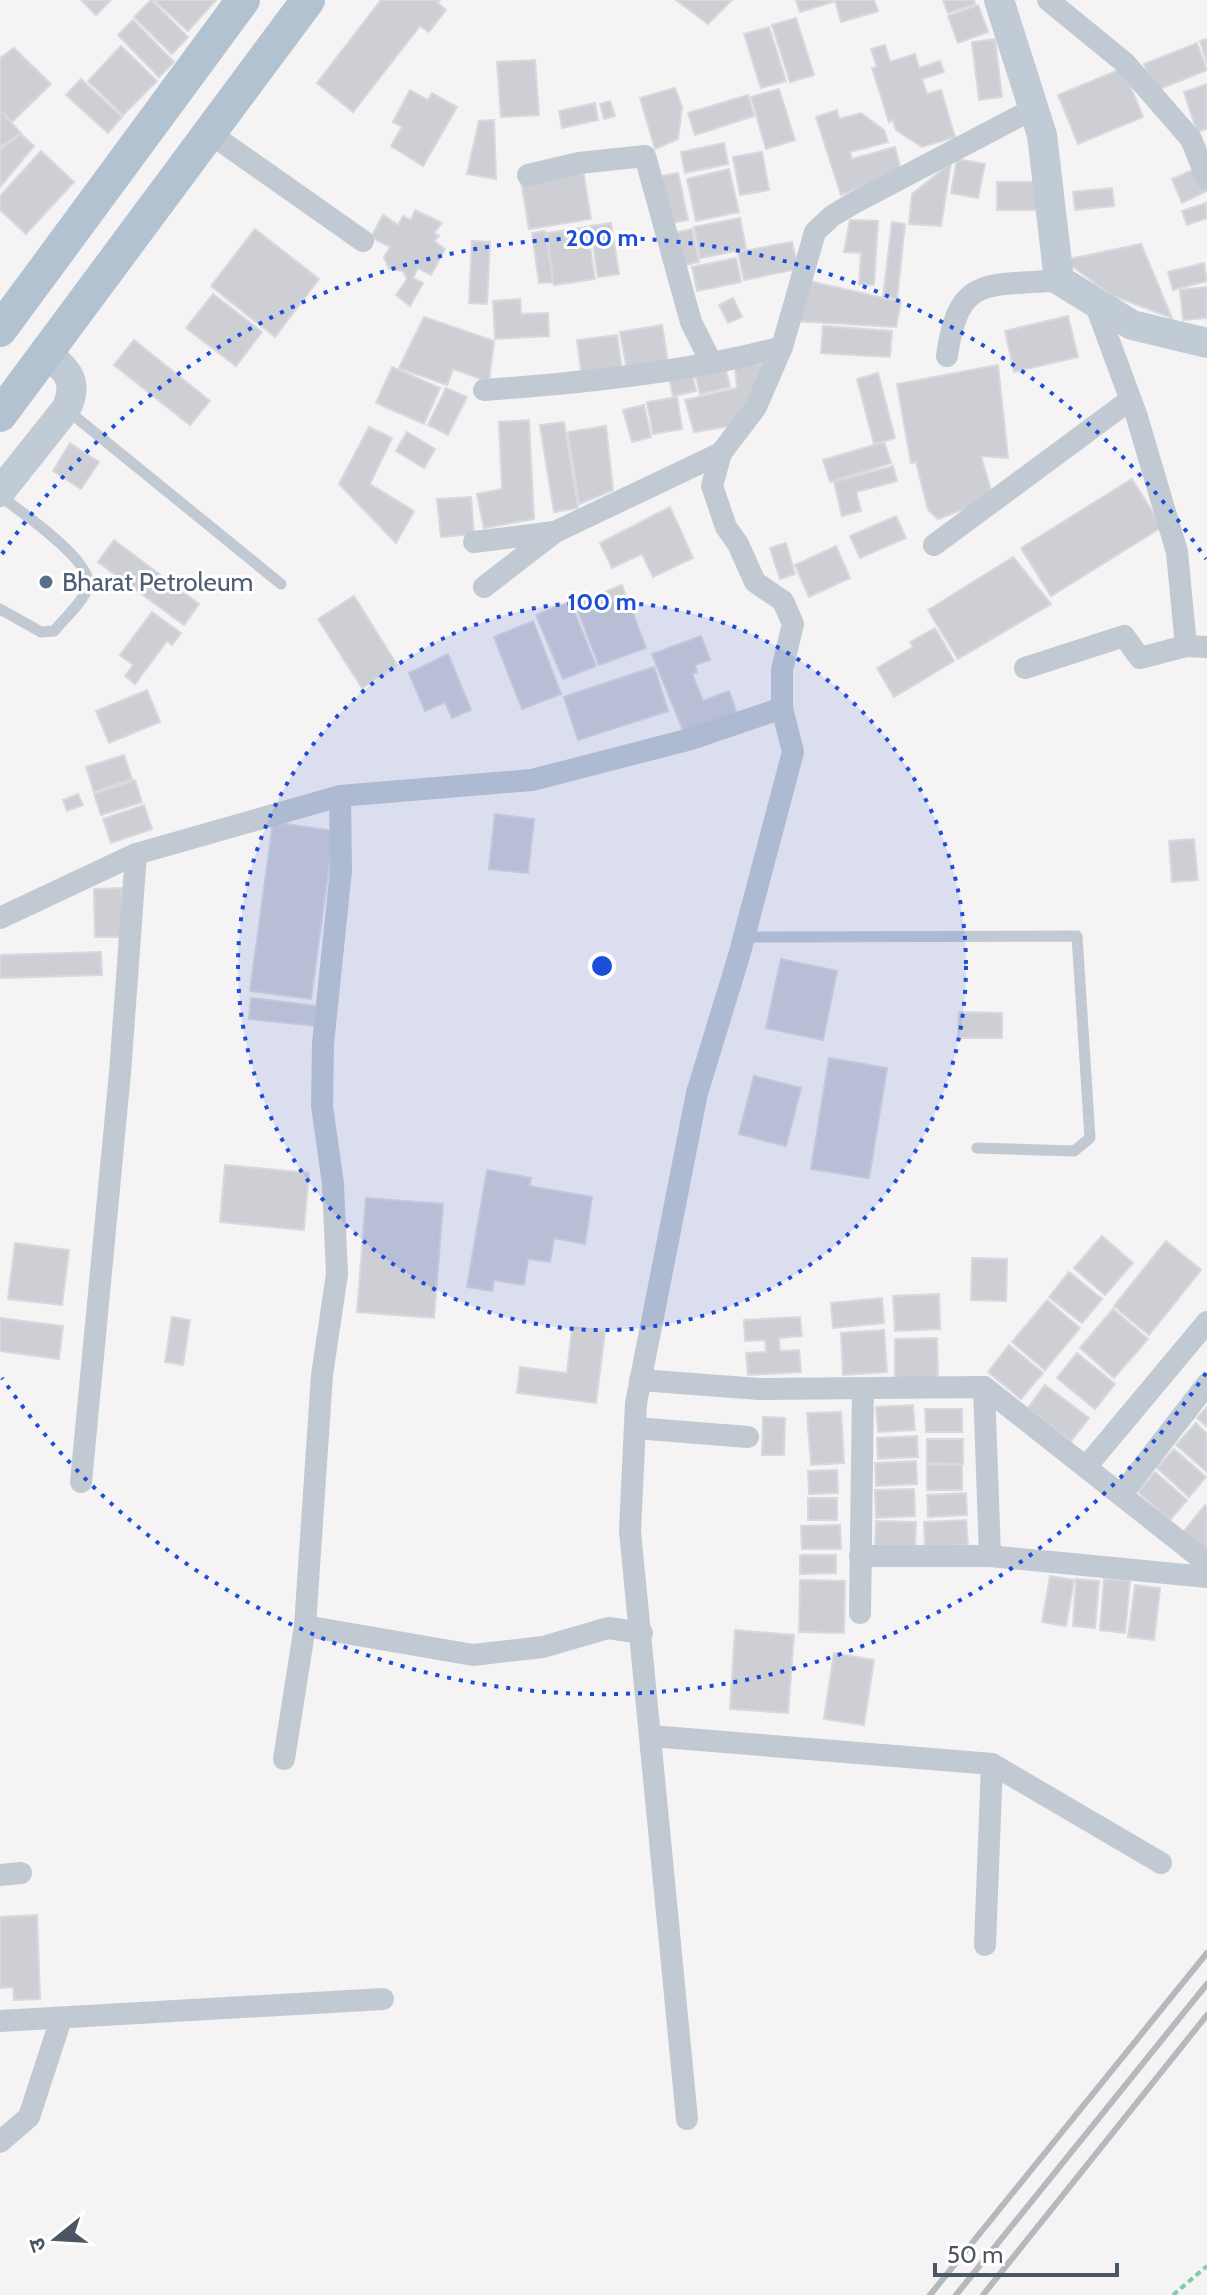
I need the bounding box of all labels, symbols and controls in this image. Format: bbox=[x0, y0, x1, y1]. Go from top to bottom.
text: 200 m bbox=[566, 223, 638, 252]
place label: Bharat Petroleum bbox=[62, 566, 253, 598]
marker: Bharat Petroleum bbox=[37, 573, 55, 591]
text: 100 m bbox=[567, 587, 637, 616]
centre of rings bbox=[588, 952, 616, 980]
north arrow bbox=[16, 2199, 96, 2279]
scale bar bbox=[935, 2227, 1117, 2277]
text: उ bbox=[22, 2234, 52, 2255]
text: 50 m bbox=[947, 2240, 1003, 2269]

